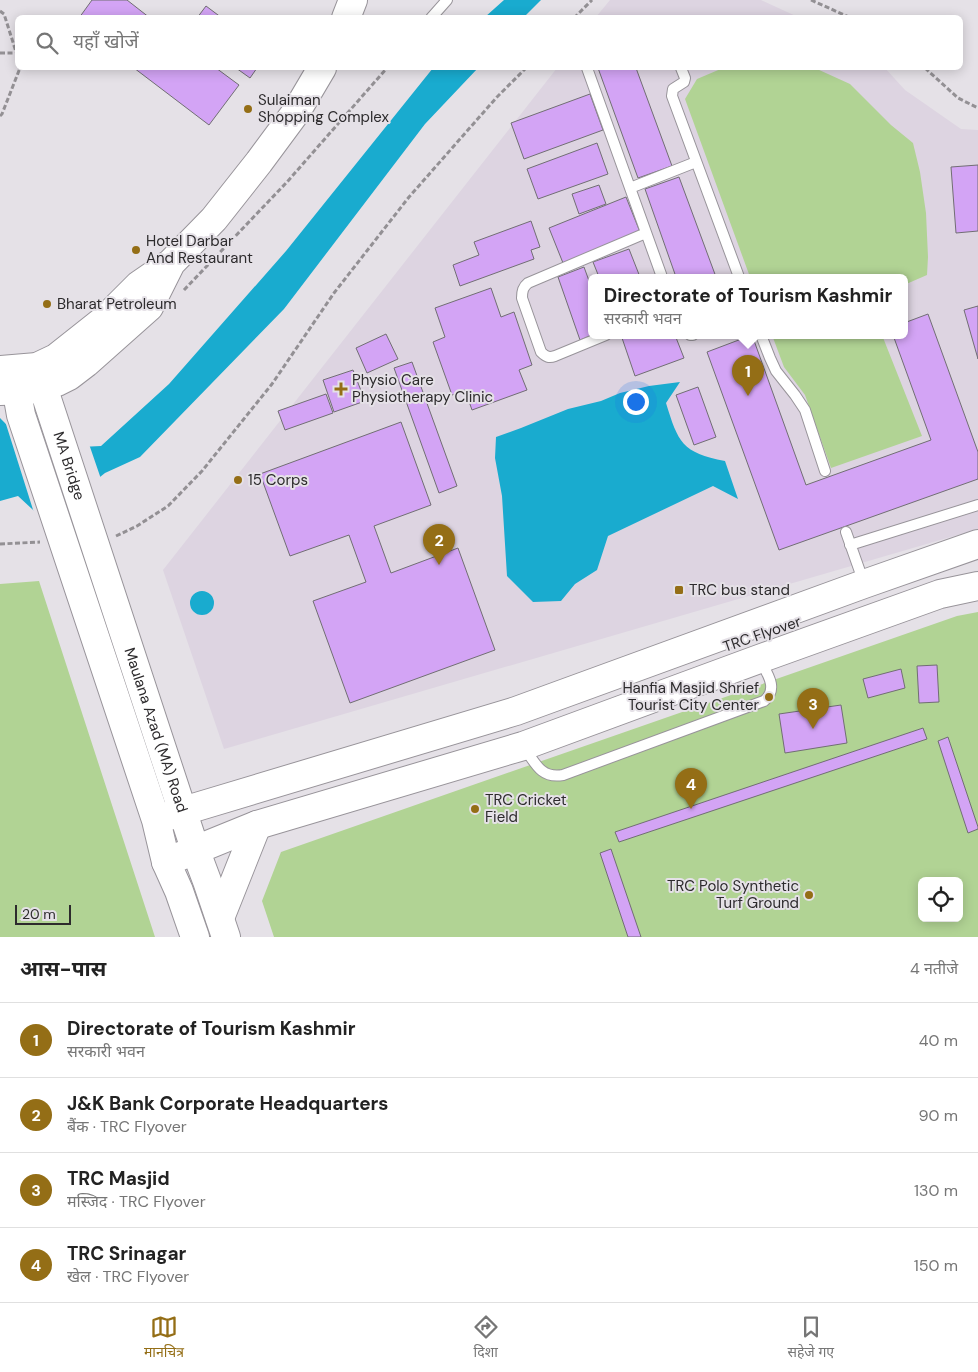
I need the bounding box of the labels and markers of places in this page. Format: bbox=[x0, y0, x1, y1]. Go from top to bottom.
place label: Sulaiman Shopping Complex bbox=[258, 90, 389, 127]
marker: Sulaiman Shopping Complex bbox=[242, 103, 254, 115]
place label: Hotel Darbar And Restaurant bbox=[146, 231, 253, 268]
marker: Hotel Darbar And Restaurant bbox=[130, 244, 142, 256]
place label: Bharat Petroleum bbox=[57, 294, 177, 314]
marker: Bharat Petroleum bbox=[41, 298, 53, 310]
pin: 1 bbox=[732, 355, 764, 396]
place label: Physio Care Physiotherapy Clinic bbox=[352, 370, 493, 407]
marker: Physio Care Physiotherapy Clinic bbox=[334, 382, 348, 396]
place label: 15 Corps bbox=[248, 470, 308, 490]
marker: 15 Corps bbox=[232, 474, 244, 486]
pin: 2 bbox=[423, 524, 455, 565]
place label: TRC bus stand bbox=[689, 580, 790, 600]
marker: TRC bus stand bbox=[673, 584, 685, 596]
place label: Hanfia Masjid Shrief Tourist City Center bbox=[622, 678, 759, 715]
pin: 3 bbox=[797, 688, 829, 729]
marker: Hanfia Masjid Shrief Tourist City Center bbox=[763, 691, 775, 703]
pin: 4 bbox=[675, 768, 707, 809]
place label: TRC Cricket Field bbox=[485, 790, 567, 827]
marker: TRC Cricket Field bbox=[469, 803, 481, 815]
place label: TRC Polo Synthetic Turf Ground bbox=[667, 876, 799, 913]
marker: TRC Polo Synthetic Turf Ground bbox=[803, 889, 815, 901]

